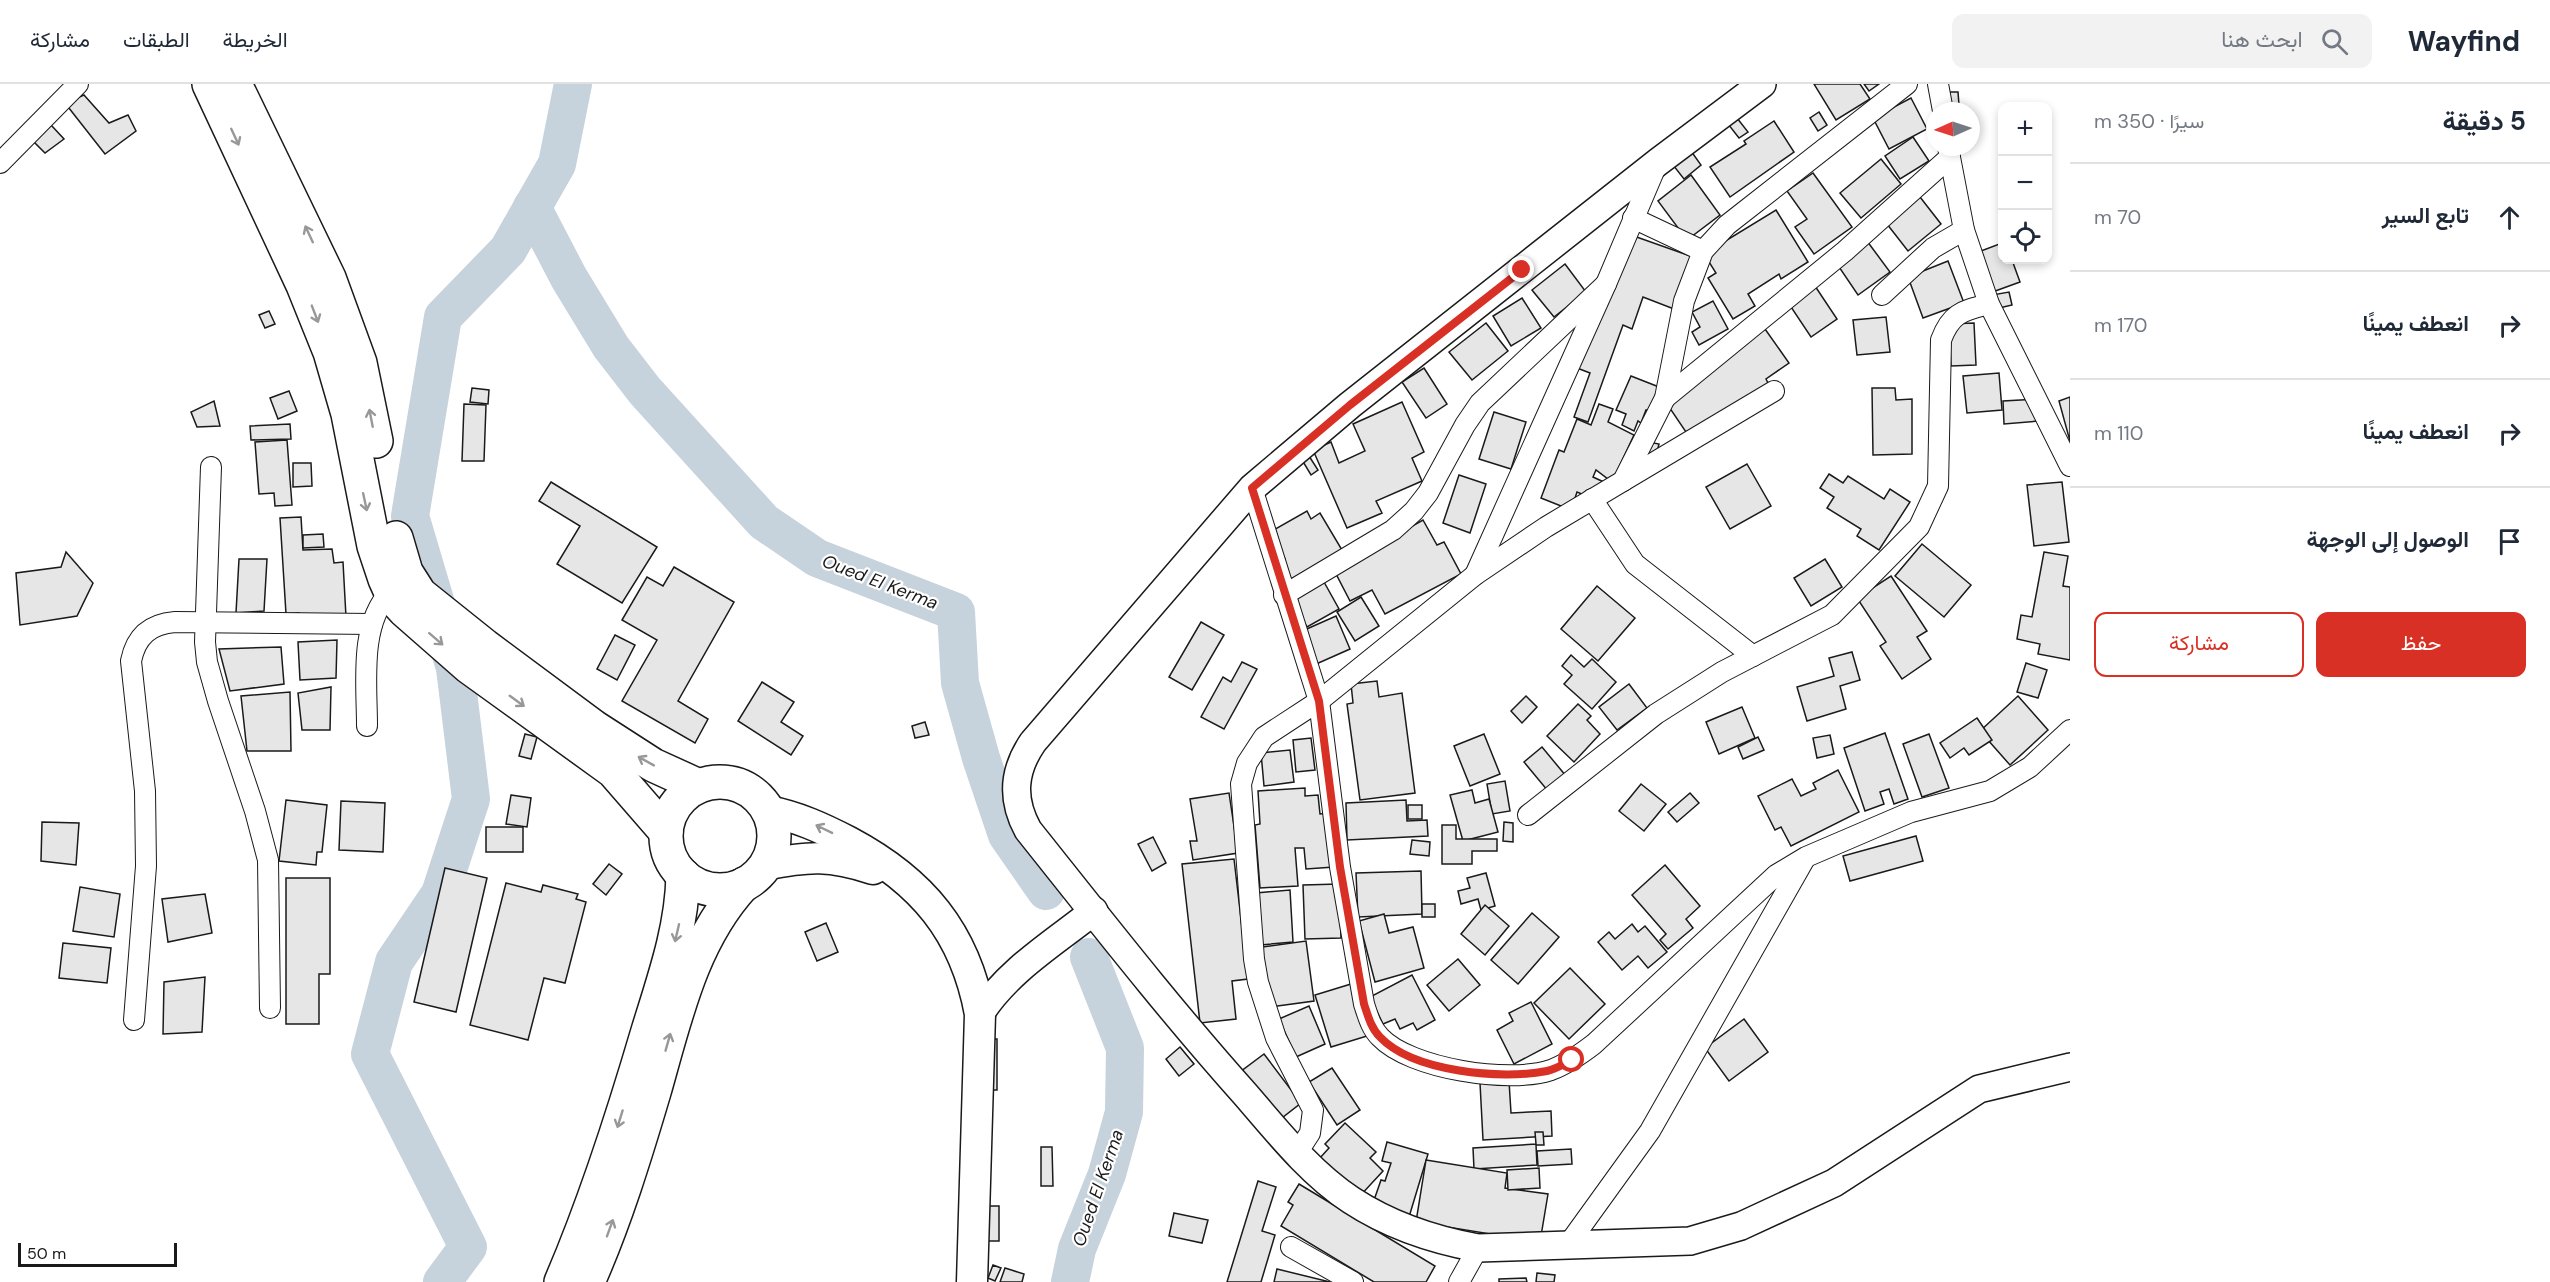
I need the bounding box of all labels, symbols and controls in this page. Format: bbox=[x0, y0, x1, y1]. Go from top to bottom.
search box bbox=[1952, 14, 2372, 68]
text: Wayfind bbox=[2408, 23, 2520, 60]
text: ابحث هنا bbox=[2221, 25, 2303, 54]
icon: search bbox=[2318, 25, 2351, 58]
text: مشاركة bbox=[30, 26, 90, 54]
text: الطبقات bbox=[123, 26, 190, 54]
text: الخريطة bbox=[223, 26, 288, 54]
north arrow bbox=[1926, 102, 1980, 156]
map controls bbox=[1998, 102, 2052, 264]
button: + bbox=[1998, 102, 2052, 156]
text: 5 دقيقة bbox=[2442, 104, 2526, 138]
text: سيرًا · 350 m bbox=[2094, 108, 2204, 134]
one-way arrow bbox=[229, 127, 241, 145]
button: − bbox=[1998, 156, 2052, 210]
text: تابع السير bbox=[2382, 201, 2469, 230]
icon: ahead bbox=[2493, 201, 2526, 234]
text: 70 m bbox=[2094, 204, 2141, 230]
button: locate bbox=[1998, 210, 2052, 264]
one-way arrow bbox=[302, 225, 313, 243]
route end bbox=[1508, 256, 1534, 282]
one-way arrow bbox=[310, 305, 321, 323]
text: انعطف يمينًا bbox=[2362, 309, 2469, 338]
icon: right bbox=[2493, 309, 2526, 342]
text: 170 m bbox=[2094, 312, 2147, 338]
one-way arrow bbox=[365, 409, 376, 428]
text: انعطف يمينًا bbox=[2362, 417, 2469, 446]
icon: right bbox=[2493, 417, 2526, 450]
text: 110 m bbox=[2094, 420, 2143, 446]
one-way arrow bbox=[360, 492, 371, 511]
text: الوصول إلى الوجهة bbox=[2307, 525, 2469, 554]
icon: arrive bbox=[2493, 525, 2526, 558]
water label: Oued El Kerma bbox=[819, 549, 942, 615]
button: مشاركة bbox=[2094, 612, 2304, 677]
button: حفظ bbox=[2316, 612, 2526, 677]
one-way arrow bbox=[428, 632, 443, 646]
one-way arrow bbox=[508, 695, 524, 707]
one-way arrow bbox=[638, 755, 656, 766]
one-way arrow bbox=[816, 823, 834, 835]
one-way arrow bbox=[671, 923, 682, 942]
one-way arrow bbox=[662, 1033, 674, 1052]
route start bbox=[1558, 1046, 1584, 1072]
one-way arrow bbox=[614, 1109, 625, 1128]
water label: Oued El Kerma bbox=[1067, 1126, 1129, 1250]
one-way arrow bbox=[605, 1219, 616, 1238]
scale bar bbox=[18, 1240, 177, 1268]
text: 50 m bbox=[27, 1243, 66, 1264]

